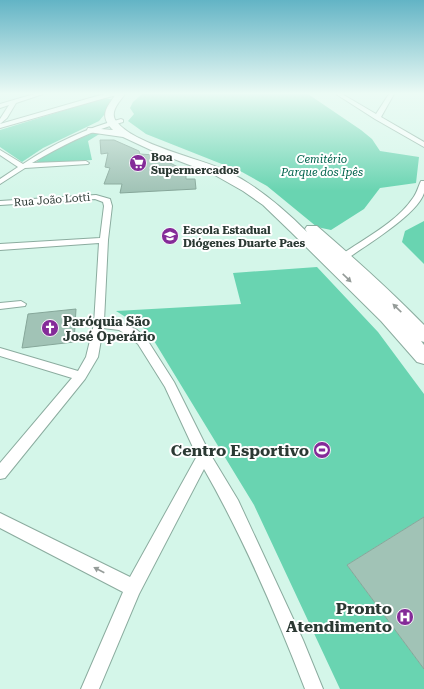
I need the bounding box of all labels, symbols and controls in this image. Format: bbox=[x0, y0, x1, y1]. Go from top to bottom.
place label: Boa Supermercados bbox=[151, 151, 239, 177]
supermarket icon: Boa Supermercados bbox=[128, 153, 148, 173]
park label: Cemitério Parque dos Ipês bbox=[280, 153, 363, 179]
street label: Rua João Lotti bbox=[13, 191, 91, 209]
place label: Escola Estadual Diógenes Duarte Paes bbox=[183, 224, 305, 250]
school or university icon: Escola Estadual Diógenes Duarte Paes bbox=[160, 226, 180, 246]
one-way arrow bbox=[342, 273, 352, 283]
one-way arrow bbox=[392, 303, 402, 313]
place label: Paróquia São José Operário bbox=[63, 314, 156, 344]
church icon: Paróquia São José Operário bbox=[40, 318, 60, 338]
sports icon: Centro Esportivo bbox=[312, 440, 332, 460]
place label: Centro Esportivo bbox=[171, 441, 309, 460]
one-way arrow bbox=[93, 567, 104, 573]
place label: Pronto Atendimento bbox=[286, 599, 392, 636]
hospital icon: Pronto Atendimento bbox=[395, 607, 415, 627]

